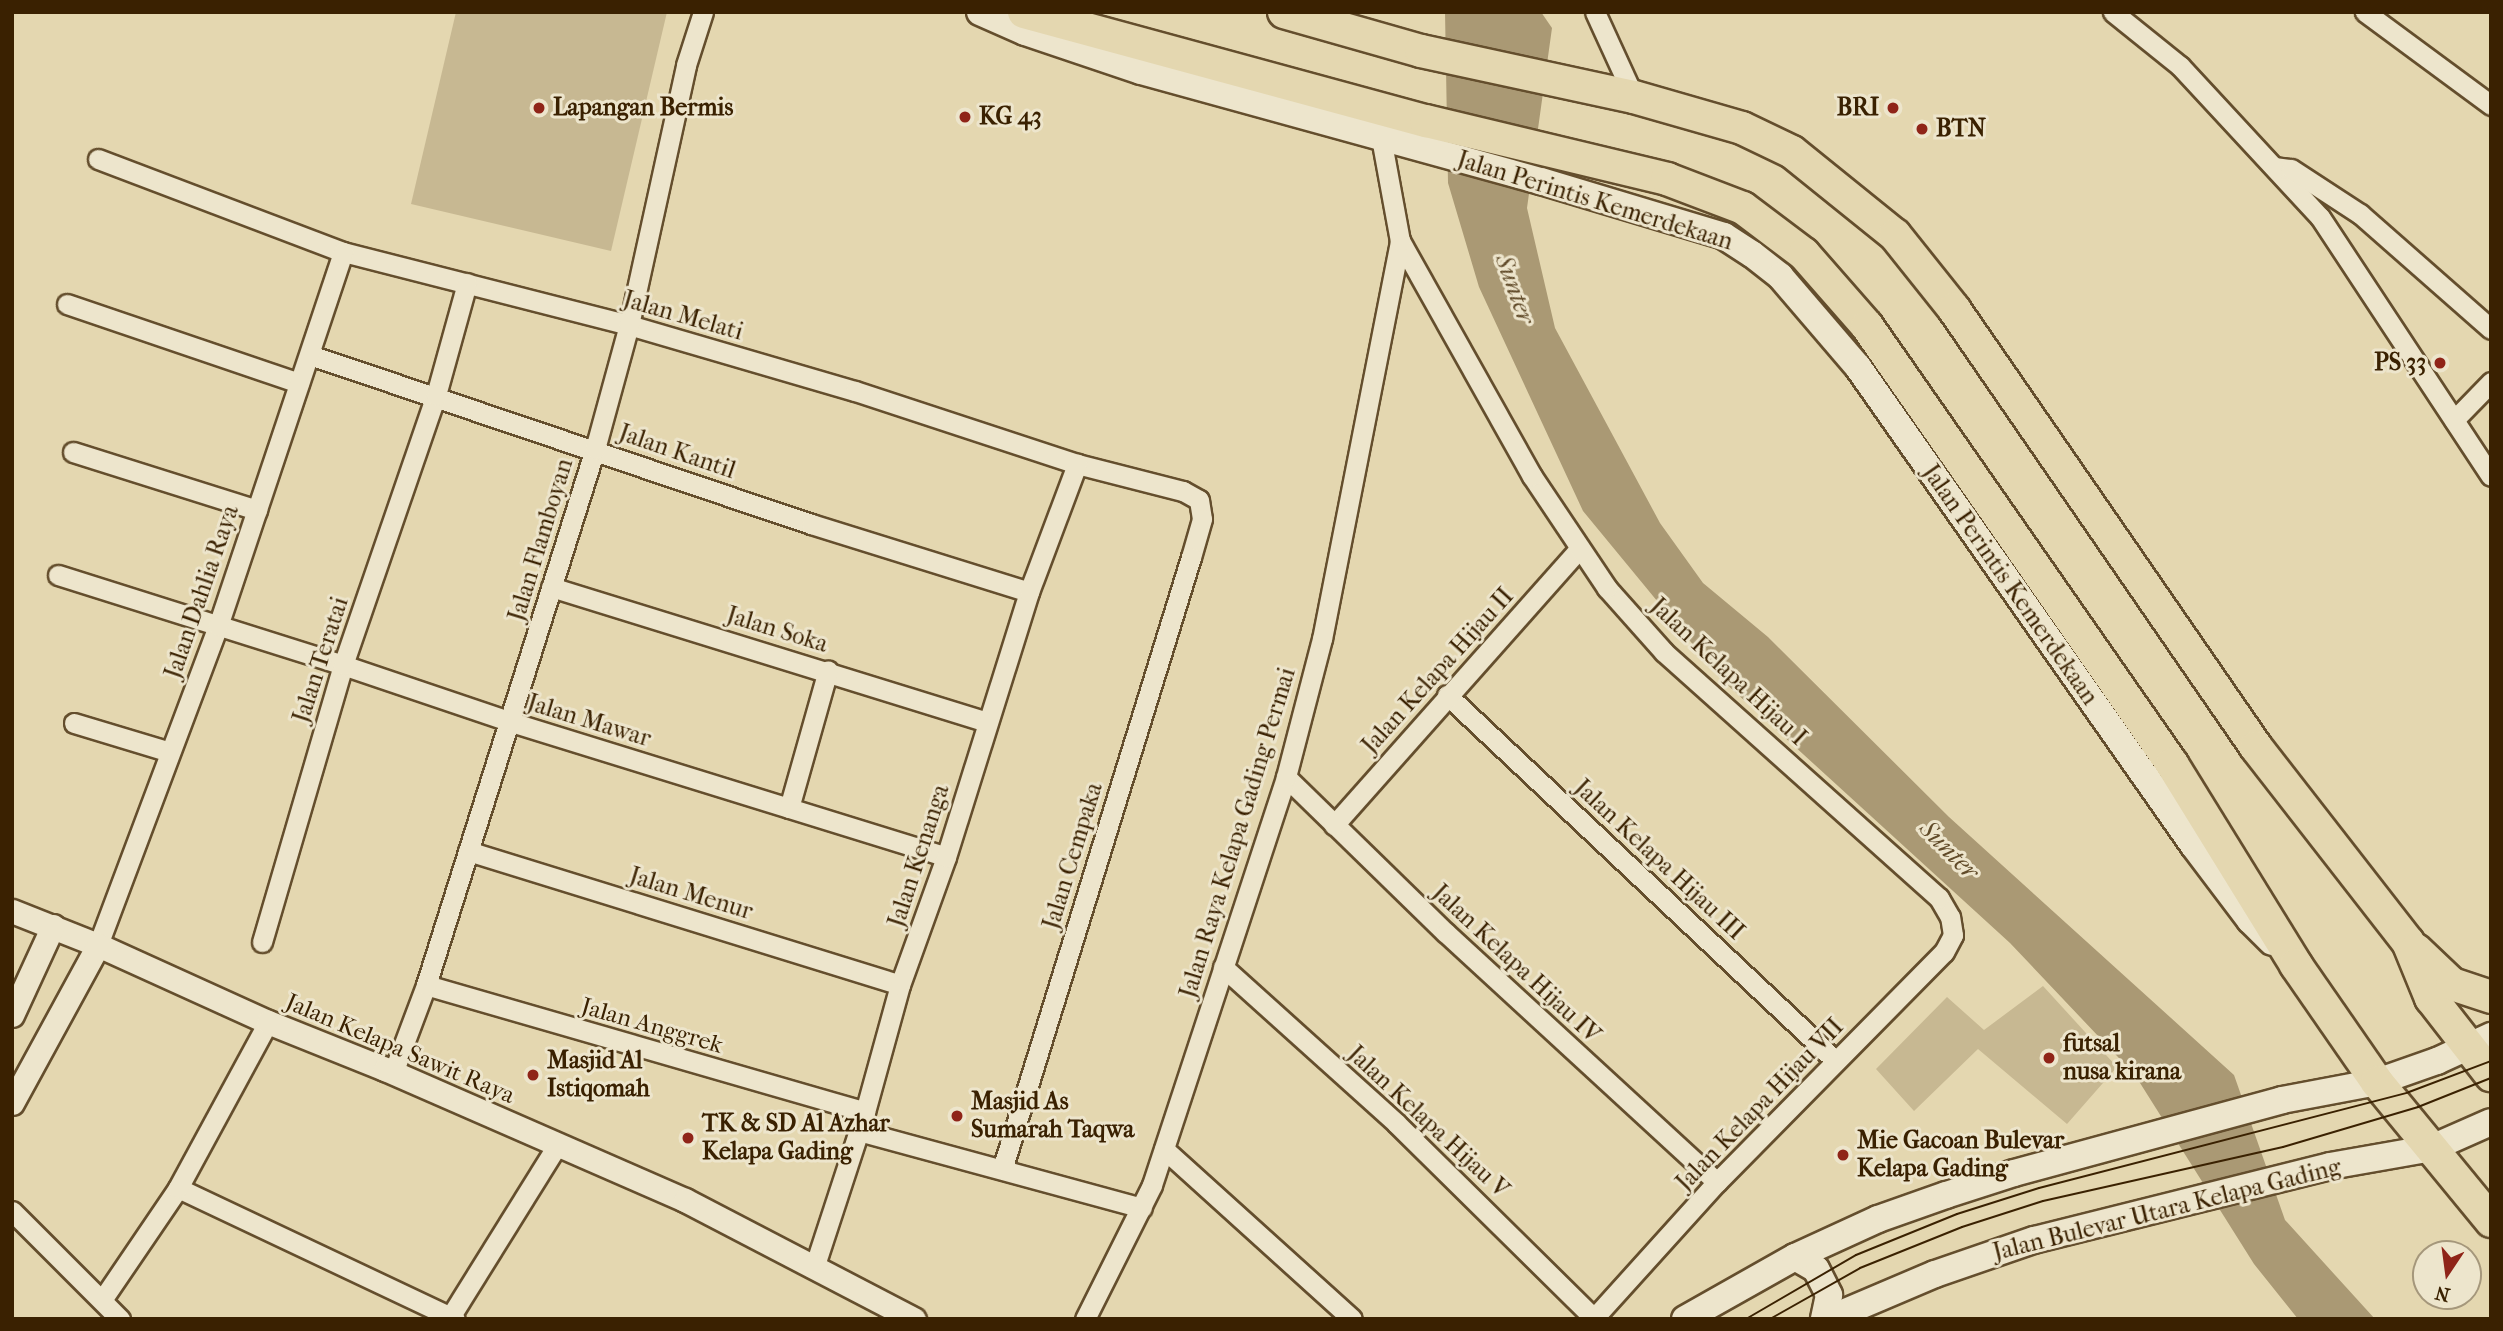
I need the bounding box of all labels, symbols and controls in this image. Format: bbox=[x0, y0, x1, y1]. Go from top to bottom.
place label: Lapangan Bermis bbox=[553, 94, 733, 122]
place label: BRI bbox=[1837, 94, 1879, 122]
marker: Lapangan Bermis bbox=[531, 100, 547, 116]
marker: BRI bbox=[1885, 100, 1901, 116]
place label: KG 43 bbox=[979, 103, 1042, 131]
marker: KG 43 bbox=[957, 109, 973, 125]
place label: BTN bbox=[1936, 115, 1986, 143]
marker: BTN bbox=[1914, 121, 1930, 137]
street label: Jalan Perintis Kemerdekaan bbox=[1454, 145, 1736, 257]
water label: Sunter bbox=[1488, 250, 1542, 328]
street label: Jalan Melati bbox=[620, 285, 746, 347]
place label: PS 33 bbox=[2374, 349, 2426, 377]
marker: PS 33 bbox=[2432, 355, 2448, 371]
street label: Jalan Kantil bbox=[615, 419, 739, 485]
street label: Jalan Flamboyan bbox=[503, 455, 579, 625]
street label: Jalan Perintis Kemerdekaan bbox=[1916, 459, 2104, 711]
street label: Jalan Dahlia Raya bbox=[159, 502, 245, 682]
street label: Jalan Kelapa Hijau II bbox=[1356, 582, 1520, 760]
street label: Jalan Kelapa Hijau I bbox=[1644, 592, 1812, 752]
street label: Jalan Teratai bbox=[287, 593, 355, 727]
street label: Jalan Soka bbox=[723, 601, 831, 659]
street label: Jalan Raya Kelapa Gading Permai bbox=[1174, 664, 1302, 1002]
street label: Jalan Mawar bbox=[524, 689, 654, 753]
street label: Jalan Kelapa Hijau III bbox=[1568, 774, 1750, 946]
street label: Jalan Cempaka bbox=[1037, 779, 1109, 933]
street label: Jalan Kenanga bbox=[882, 781, 956, 931]
water label: Sunter bbox=[1913, 814, 1985, 886]
street label: Jalan Menur bbox=[626, 862, 756, 926]
street label: Jalan Kelapa Hijau IV bbox=[1426, 879, 1606, 1049]
street label: Jalan Kelapa Sawit Raya bbox=[281, 988, 519, 1110]
street label: Jalan Anggrek bbox=[578, 992, 726, 1060]
street label: Jalan Kelapa Hijau VII bbox=[1670, 1013, 1850, 1197]
place label: futsal nusa kirana bbox=[2063, 1030, 2181, 1086]
street label: Jalan Kelapa Hijau V bbox=[1341, 1040, 1515, 1204]
place label: Masjid Al Istiqomah bbox=[547, 1047, 650, 1103]
marker: futsal nusa kirana bbox=[2041, 1050, 2057, 1066]
marker: Masjid Al Istiqomah bbox=[525, 1067, 541, 1083]
place label: Masjid As Sumarah Taqwa bbox=[971, 1088, 1134, 1144]
marker: Masjid As Sumarah Taqwa bbox=[949, 1108, 965, 1124]
place label: TK & SD Al Azhar Kelapa Gading bbox=[702, 1110, 890, 1166]
place label: Mie Gacoan Bulevar Kelapa Gading bbox=[1857, 1127, 2064, 1183]
marker: TK & SD Al Azhar Kelapa Gading bbox=[680, 1130, 696, 1146]
marker: Mie Gacoan Bulevar Kelapa Gading bbox=[1835, 1147, 1851, 1163]
street label: Jalan Bulevar Utara Kelapa Gading bbox=[1990, 1153, 2344, 1267]
north arrow bbox=[2412, 1240, 2482, 1310]
text: N bbox=[2433, 1281, 2452, 1306]

